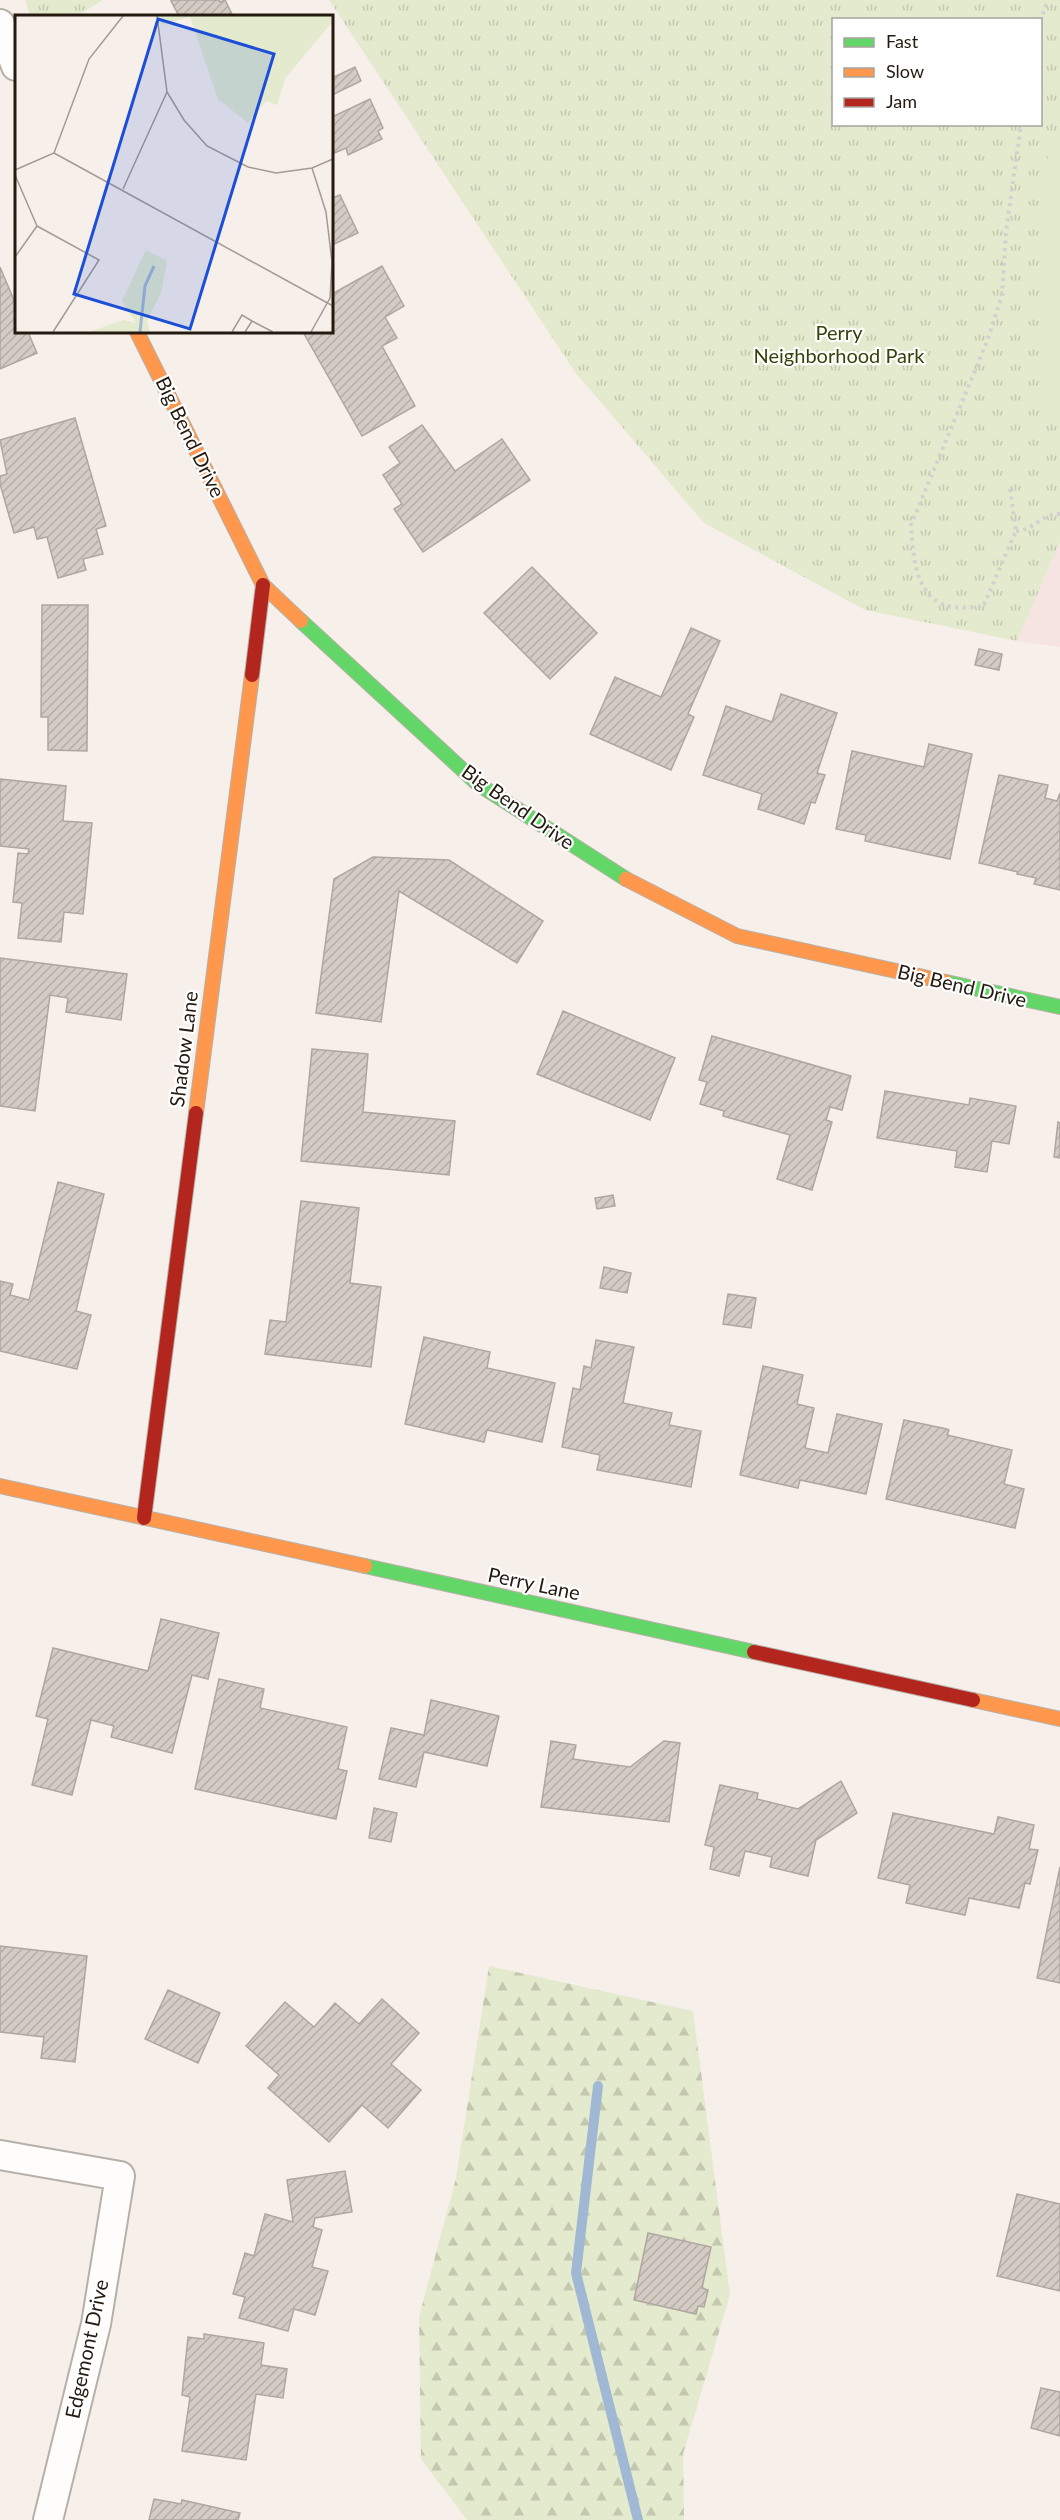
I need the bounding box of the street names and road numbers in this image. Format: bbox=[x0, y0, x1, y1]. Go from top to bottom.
street label: Big Bend Drive bbox=[151, 372, 231, 501]
street label: Big Bend Drive bbox=[458, 759, 579, 854]
street label: Big Bend Drive bbox=[895, 959, 1029, 1012]
street label: Shadow Lane bbox=[164, 990, 202, 1108]
street label: Perry Lane bbox=[486, 1562, 582, 1604]
street label: Edgemont Drive bbox=[60, 2277, 113, 2421]

